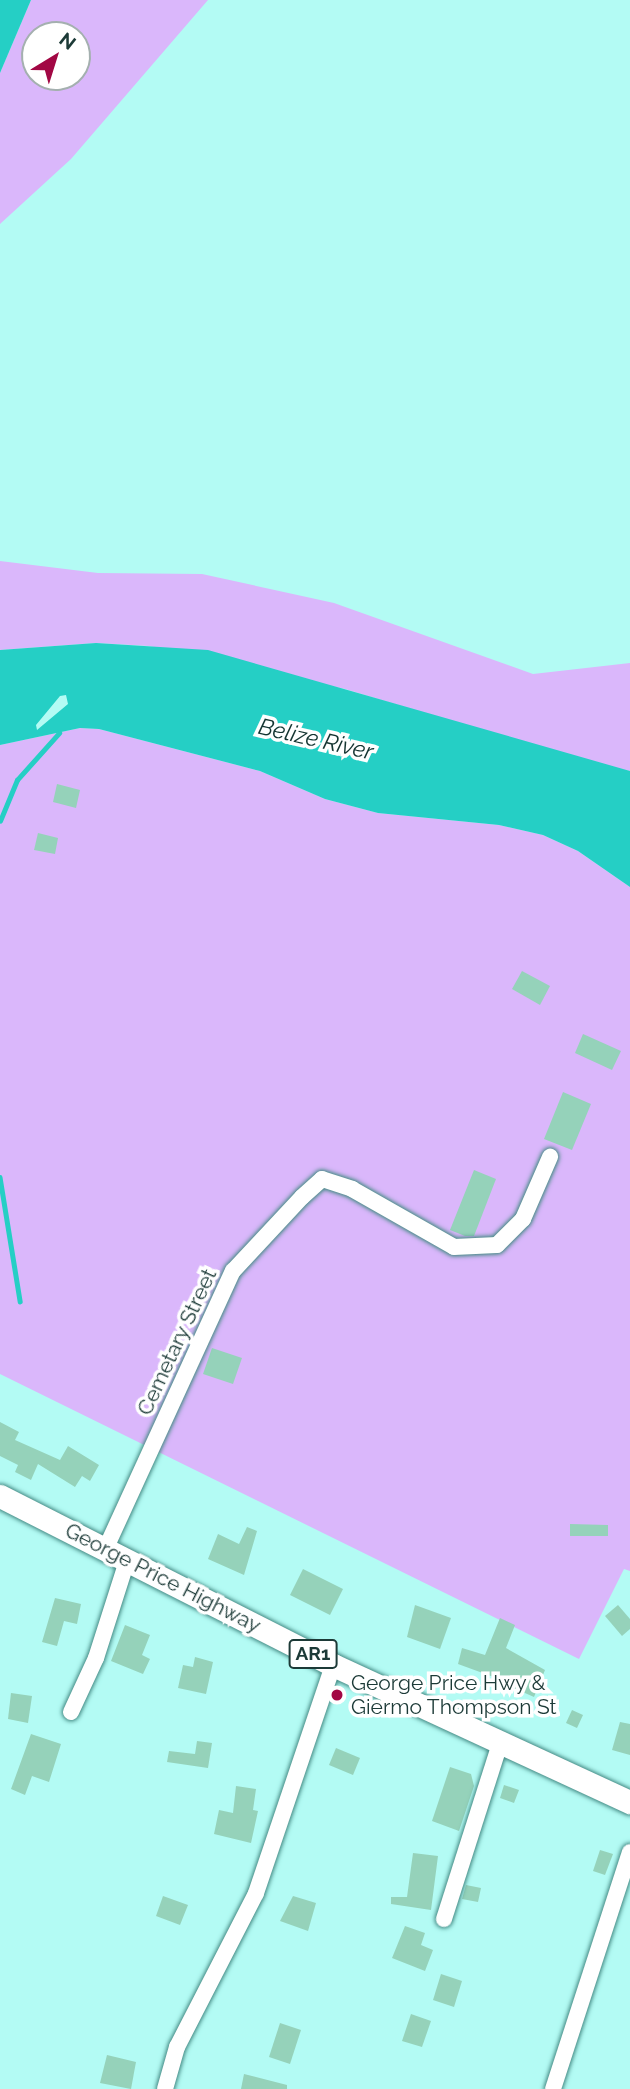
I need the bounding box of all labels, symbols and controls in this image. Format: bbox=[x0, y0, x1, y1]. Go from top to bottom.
north arrow bbox=[21, 21, 91, 91]
text: N bbox=[55, 28, 80, 54]
water label: Belize River bbox=[256, 712, 376, 766]
street label: Cemetary Street bbox=[132, 1265, 222, 1419]
street label: George Price Highway bbox=[61, 1518, 265, 1638]
road number: AR1 bbox=[288, 1638, 338, 1670]
place label: George Price Hwy & Giermo Thompson St bbox=[351, 1670, 557, 1720]
marker: George Price Hwy & Giermo Thompson St bbox=[329, 1687, 345, 1703]

